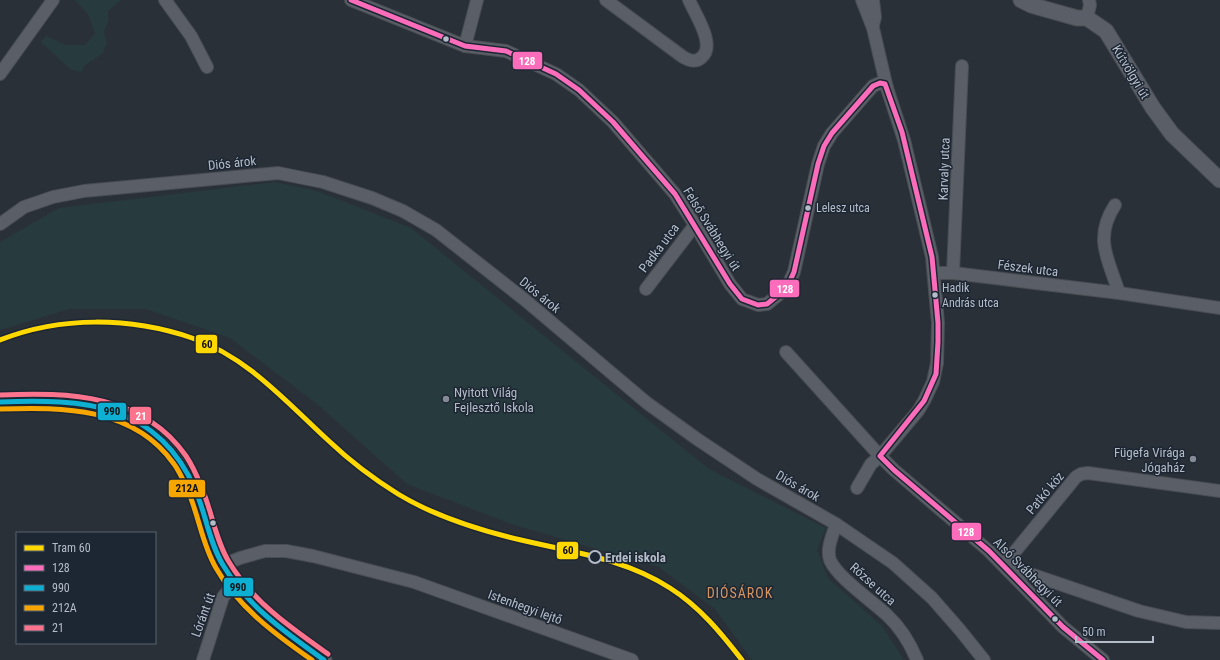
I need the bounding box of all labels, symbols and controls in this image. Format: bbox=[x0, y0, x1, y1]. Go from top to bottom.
unlabelled marker bbox=[441, 34, 451, 44]
street label: Kútvölgyi út bbox=[1109, 42, 1153, 102]
line badge: 128 bbox=[512, 51, 543, 70]
text: 128 bbox=[519, 55, 536, 68]
street label: Karvaly utca bbox=[935, 137, 953, 201]
street label: Diós árok bbox=[207, 153, 257, 173]
street label: Felső Svábhegyi út bbox=[680, 184, 744, 274]
place label: Lelesz utca bbox=[816, 201, 870, 215]
marker: Lelesz utca bbox=[803, 203, 813, 213]
street label: Padka utca bbox=[636, 221, 682, 275]
street label: Fészek utca bbox=[997, 257, 1059, 279]
street label: Diós árok bbox=[517, 274, 564, 316]
line badge: 128 bbox=[769, 279, 800, 298]
place label: Hadik András utca bbox=[942, 281, 999, 310]
text: 128 bbox=[777, 283, 794, 296]
marker: Hadik András utca bbox=[930, 290, 940, 300]
line badge: 60 bbox=[195, 334, 218, 354]
text: 60 bbox=[201, 338, 213, 351]
place label: Nyitott Világ Fejlesztő Iskola bbox=[454, 385, 534, 415]
marker: Nyitott Világ Fejlesztő Iskola bbox=[441, 394, 451, 404]
line badge: 990 bbox=[97, 402, 127, 421]
text: 990 bbox=[104, 405, 121, 418]
line badge: 21 bbox=[129, 406, 152, 425]
text: 21 bbox=[135, 410, 147, 423]
place label: Fügefa Virága Jógaház bbox=[1114, 445, 1185, 475]
marker: Fügefa Virága Jógaház bbox=[1188, 454, 1198, 464]
street label: Diós árok bbox=[773, 467, 823, 505]
street label: Patkó köz bbox=[1023, 469, 1067, 517]
line badge: 212A bbox=[168, 479, 206, 498]
text: 212A bbox=[175, 482, 199, 495]
unlabelled marker bbox=[208, 518, 218, 528]
line badge: 128 bbox=[951, 522, 982, 541]
text: 128 bbox=[958, 526, 975, 539]
legend bbox=[16, 532, 156, 644]
street label: Alsó Svábhegyi út bbox=[991, 535, 1066, 610]
text: Tram 60 bbox=[52, 541, 91, 555]
line badge: 60 bbox=[556, 541, 579, 560]
text: 60 bbox=[562, 544, 574, 557]
marker: Erdei iskola bbox=[588, 550, 602, 564]
place label: Erdei iskola bbox=[605, 550, 666, 565]
street label: Rőzse utca bbox=[847, 560, 899, 608]
text: 128 bbox=[52, 561, 70, 575]
line badge: 990 bbox=[223, 577, 254, 597]
text: 990 bbox=[52, 581, 70, 595]
text: 990 bbox=[230, 581, 247, 594]
district label: DIÓSÁROK bbox=[707, 584, 773, 601]
street label: Istenhegyi lejtő bbox=[486, 587, 564, 627]
street label: Lóránt út bbox=[188, 591, 218, 639]
text: 212A bbox=[52, 601, 77, 615]
unlabelled marker bbox=[1050, 614, 1060, 624]
scale bar bbox=[1076, 618, 1153, 644]
text: 21 bbox=[52, 621, 64, 635]
text: 50 m bbox=[1082, 625, 1106, 639]

